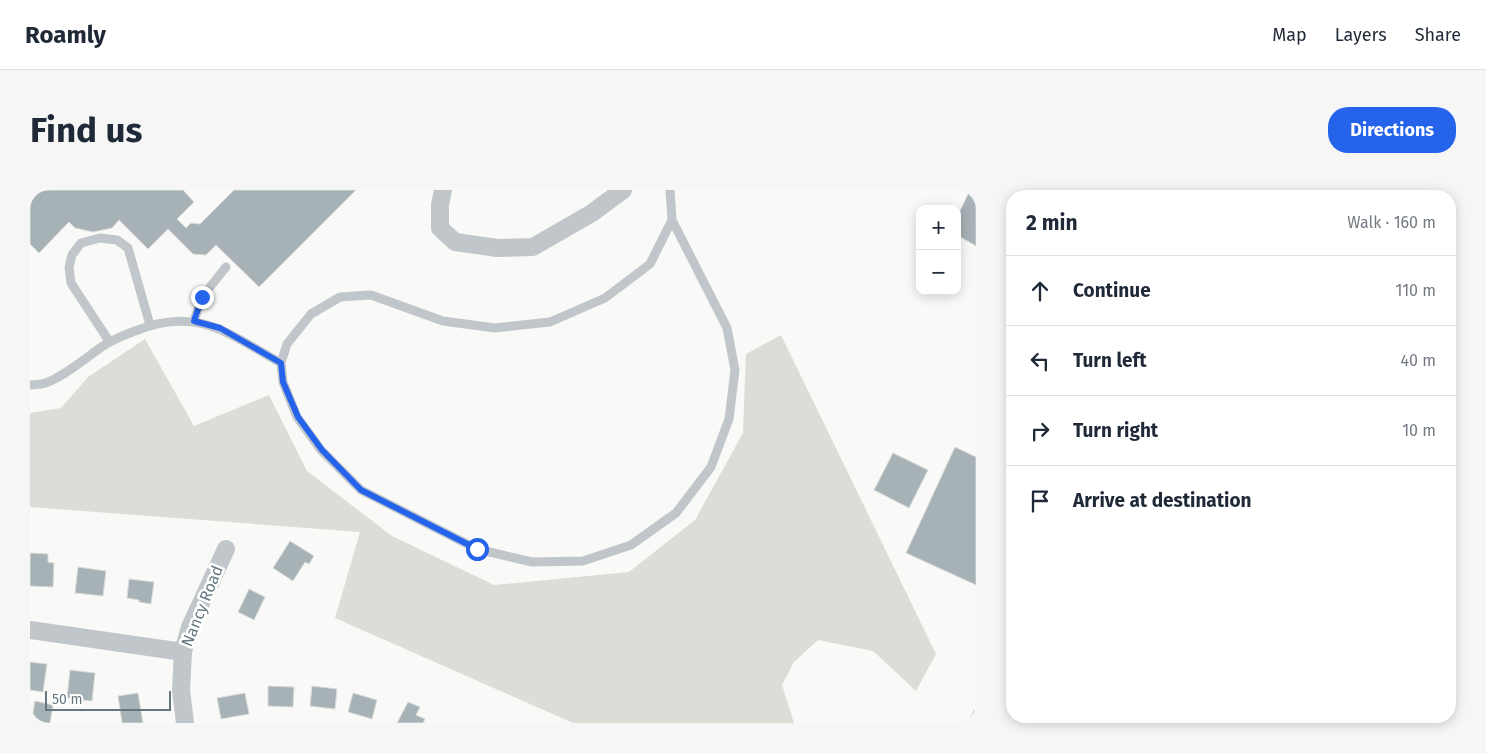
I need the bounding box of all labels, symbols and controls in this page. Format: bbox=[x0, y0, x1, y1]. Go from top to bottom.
text: Roamly bbox=[25, 21, 106, 49]
text: Map bbox=[1272, 24, 1307, 46]
text: Layers bbox=[1335, 24, 1387, 46]
text: Share bbox=[1415, 24, 1461, 46]
button: Directions bbox=[1328, 107, 1456, 153]
text: Find us bbox=[30, 109, 142, 151]
map controls bbox=[916, 205, 961, 295]
button: + bbox=[916, 205, 961, 250]
text: 2 min bbox=[1026, 210, 1078, 236]
text: Walk · 160 m bbox=[1347, 213, 1436, 232]
button: − bbox=[916, 250, 961, 295]
icon: ahead bbox=[1026, 277, 1054, 305]
text: Continue bbox=[1073, 279, 1151, 302]
text: 110 m bbox=[1395, 281, 1436, 300]
route end bbox=[191, 286, 214, 309]
icon: left bbox=[1026, 347, 1054, 375]
text: Turn left bbox=[1073, 349, 1147, 372]
text: 40 m bbox=[1401, 351, 1436, 370]
icon: right bbox=[1026, 417, 1054, 445]
text: Turn right bbox=[1073, 419, 1158, 442]
text: 10 m bbox=[1402, 421, 1436, 440]
icon: arrive bbox=[1026, 487, 1054, 515]
text: Arrive at destination bbox=[1073, 489, 1252, 512]
route start bbox=[466, 538, 489, 561]
street label: Nancy Road bbox=[177, 563, 227, 649]
scale bar bbox=[45, 688, 171, 711]
text: 50 m bbox=[52, 691, 83, 708]

